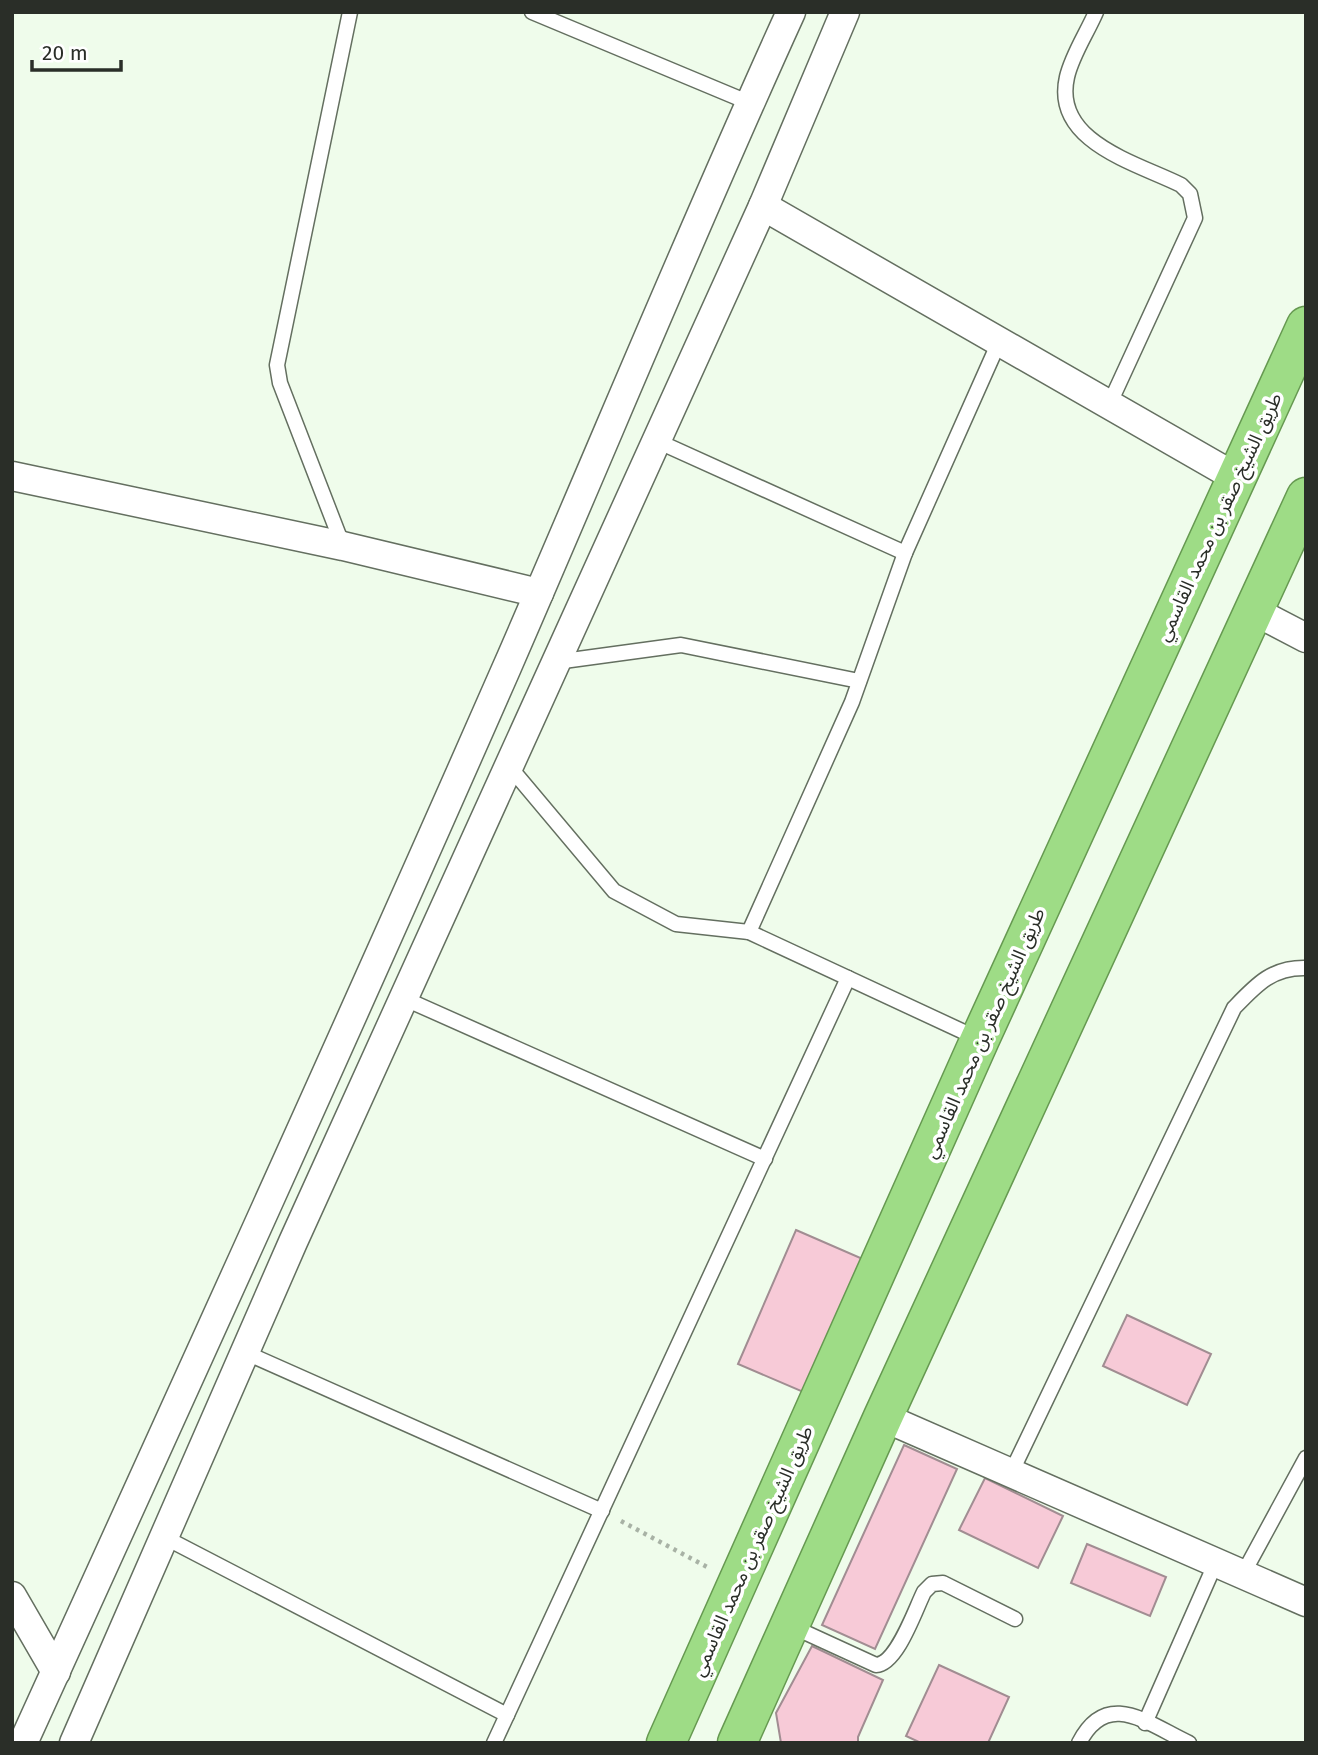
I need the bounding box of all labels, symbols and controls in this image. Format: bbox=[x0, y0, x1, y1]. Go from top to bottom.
scale bar bbox=[32, 28, 121, 72]
text: 20 m bbox=[42, 40, 88, 66]
street label: طريق الشيخ صقر بن محمد القاسمي bbox=[1151, 389, 1290, 646]
street label: طريق الشيخ صقر بن محمد القاسمي bbox=[918, 904, 1053, 1163]
street label: طريق الشيخ صقر بن محمد القاسمي bbox=[686, 1422, 821, 1681]

